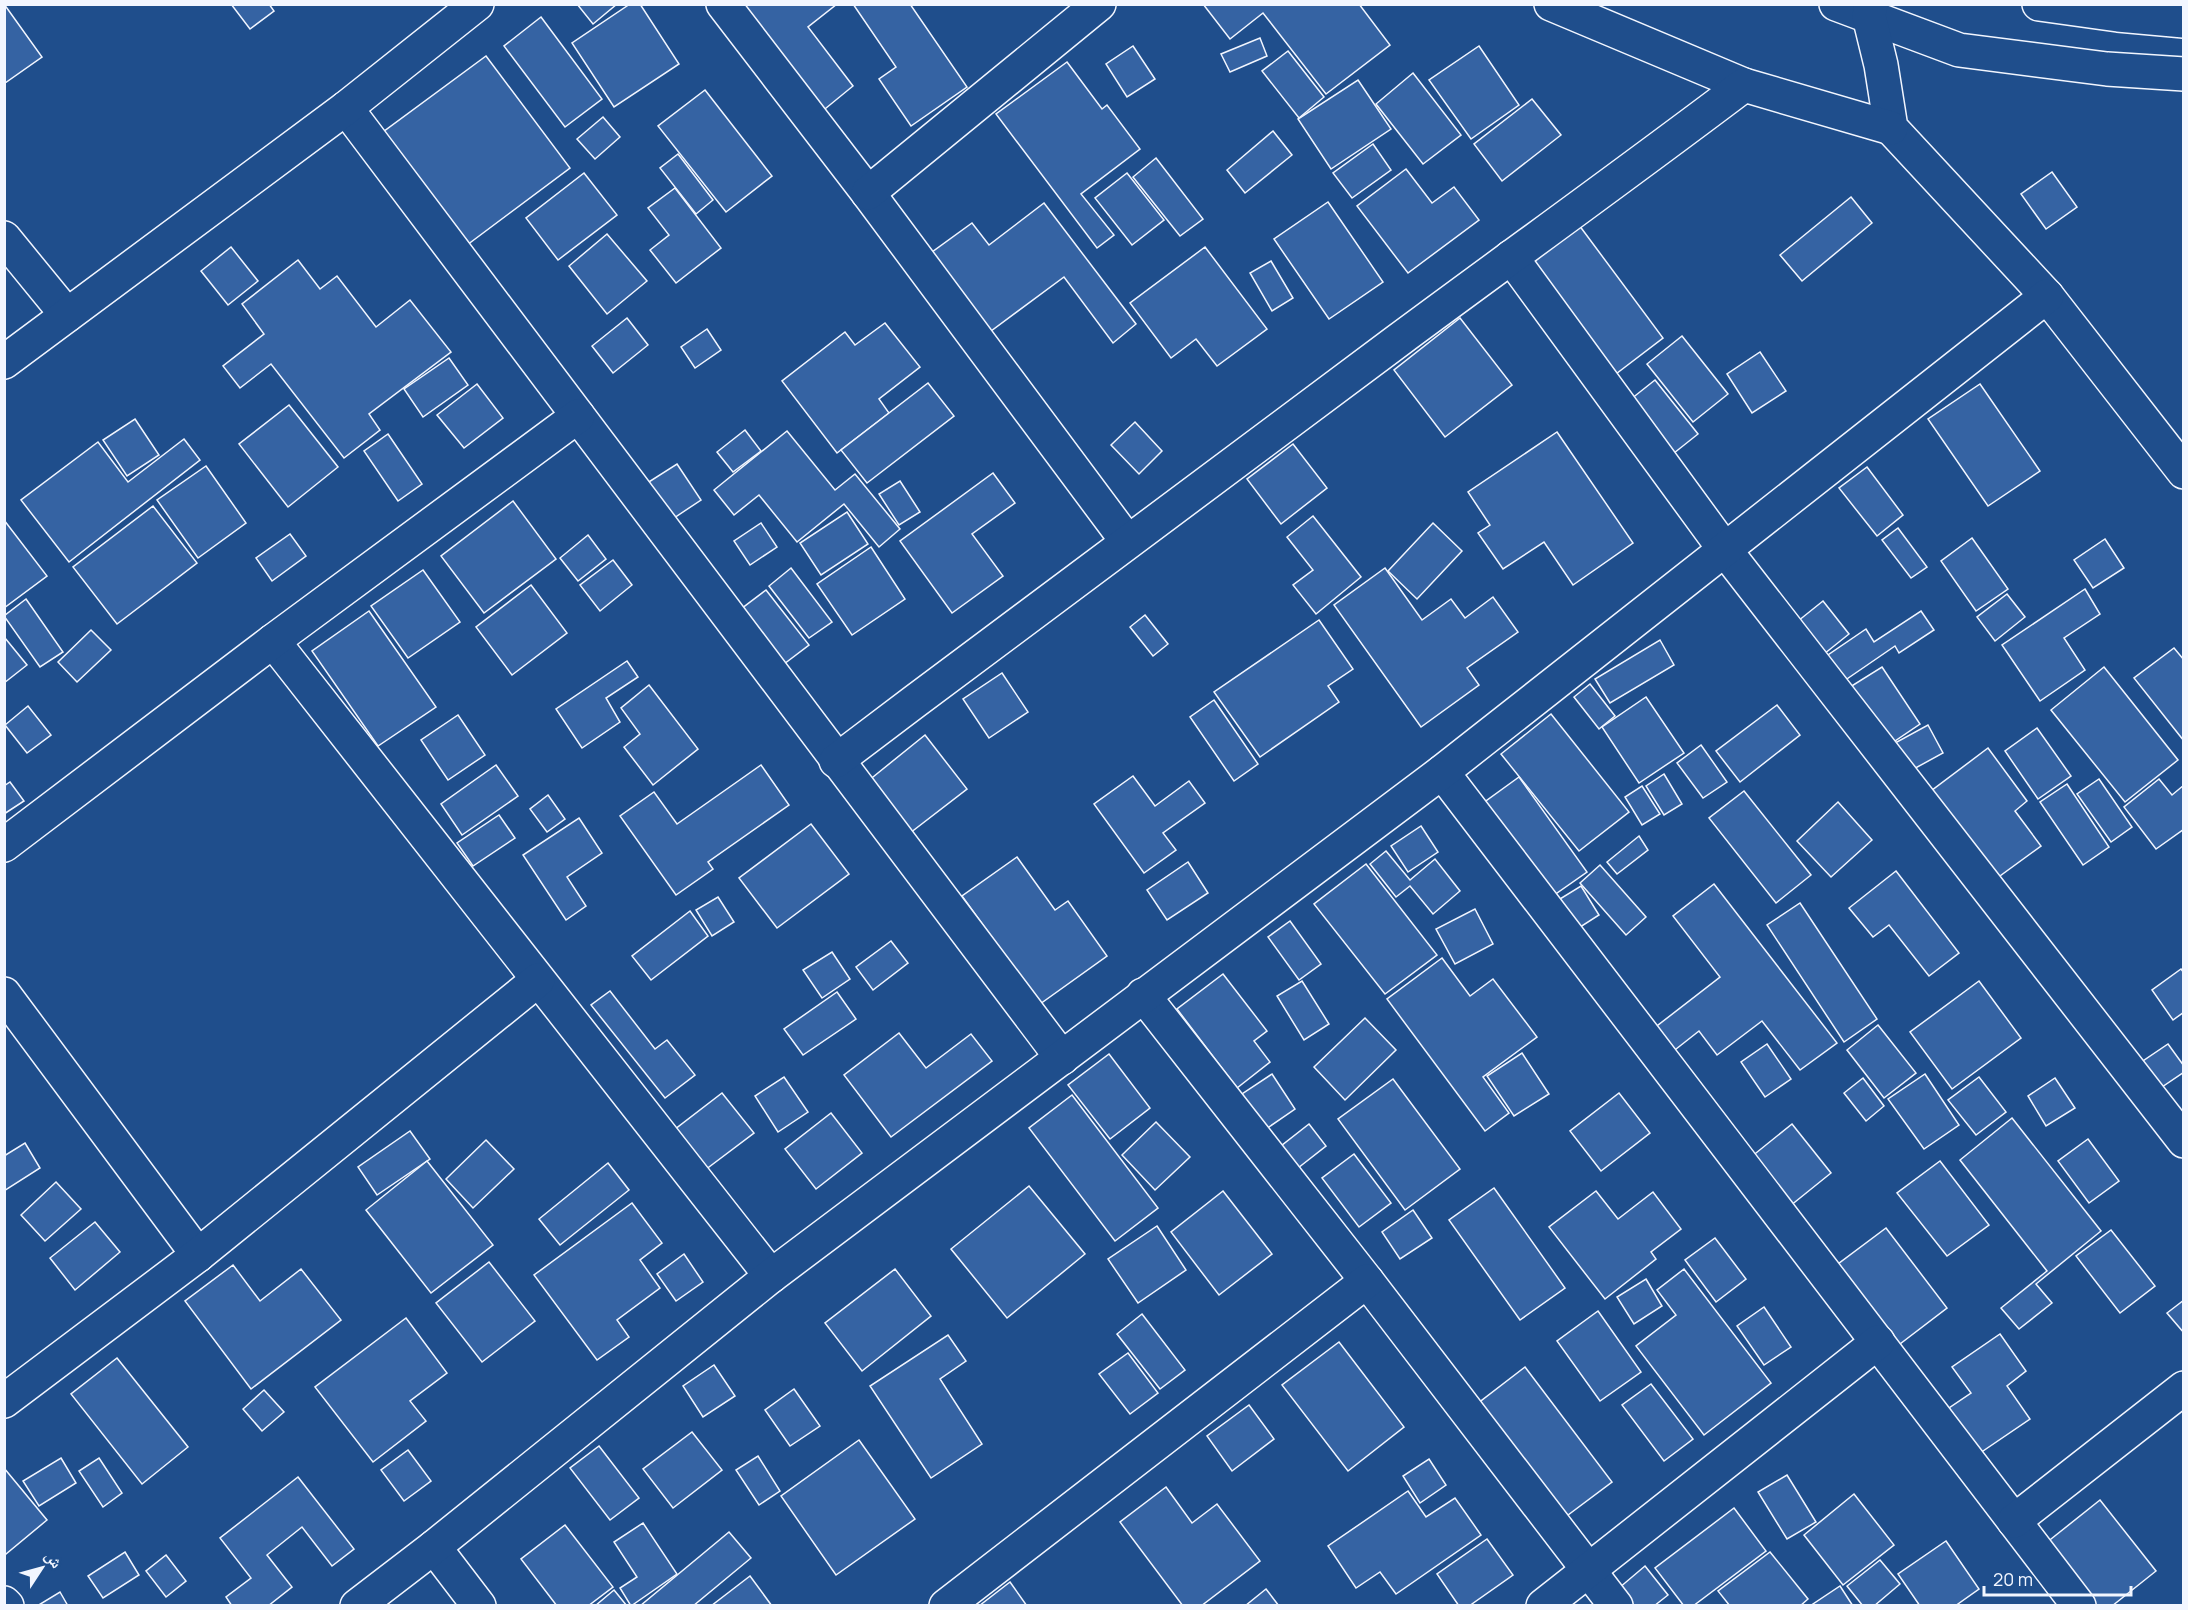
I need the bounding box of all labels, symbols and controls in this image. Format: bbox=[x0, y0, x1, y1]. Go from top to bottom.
north arrow bbox=[12, 1538, 72, 1598]
text: ش bbox=[40, 1546, 68, 1573]
scale bar bbox=[1984, 1559, 2131, 1597]
text: 20 m bbox=[1993, 1567, 2033, 1591]

